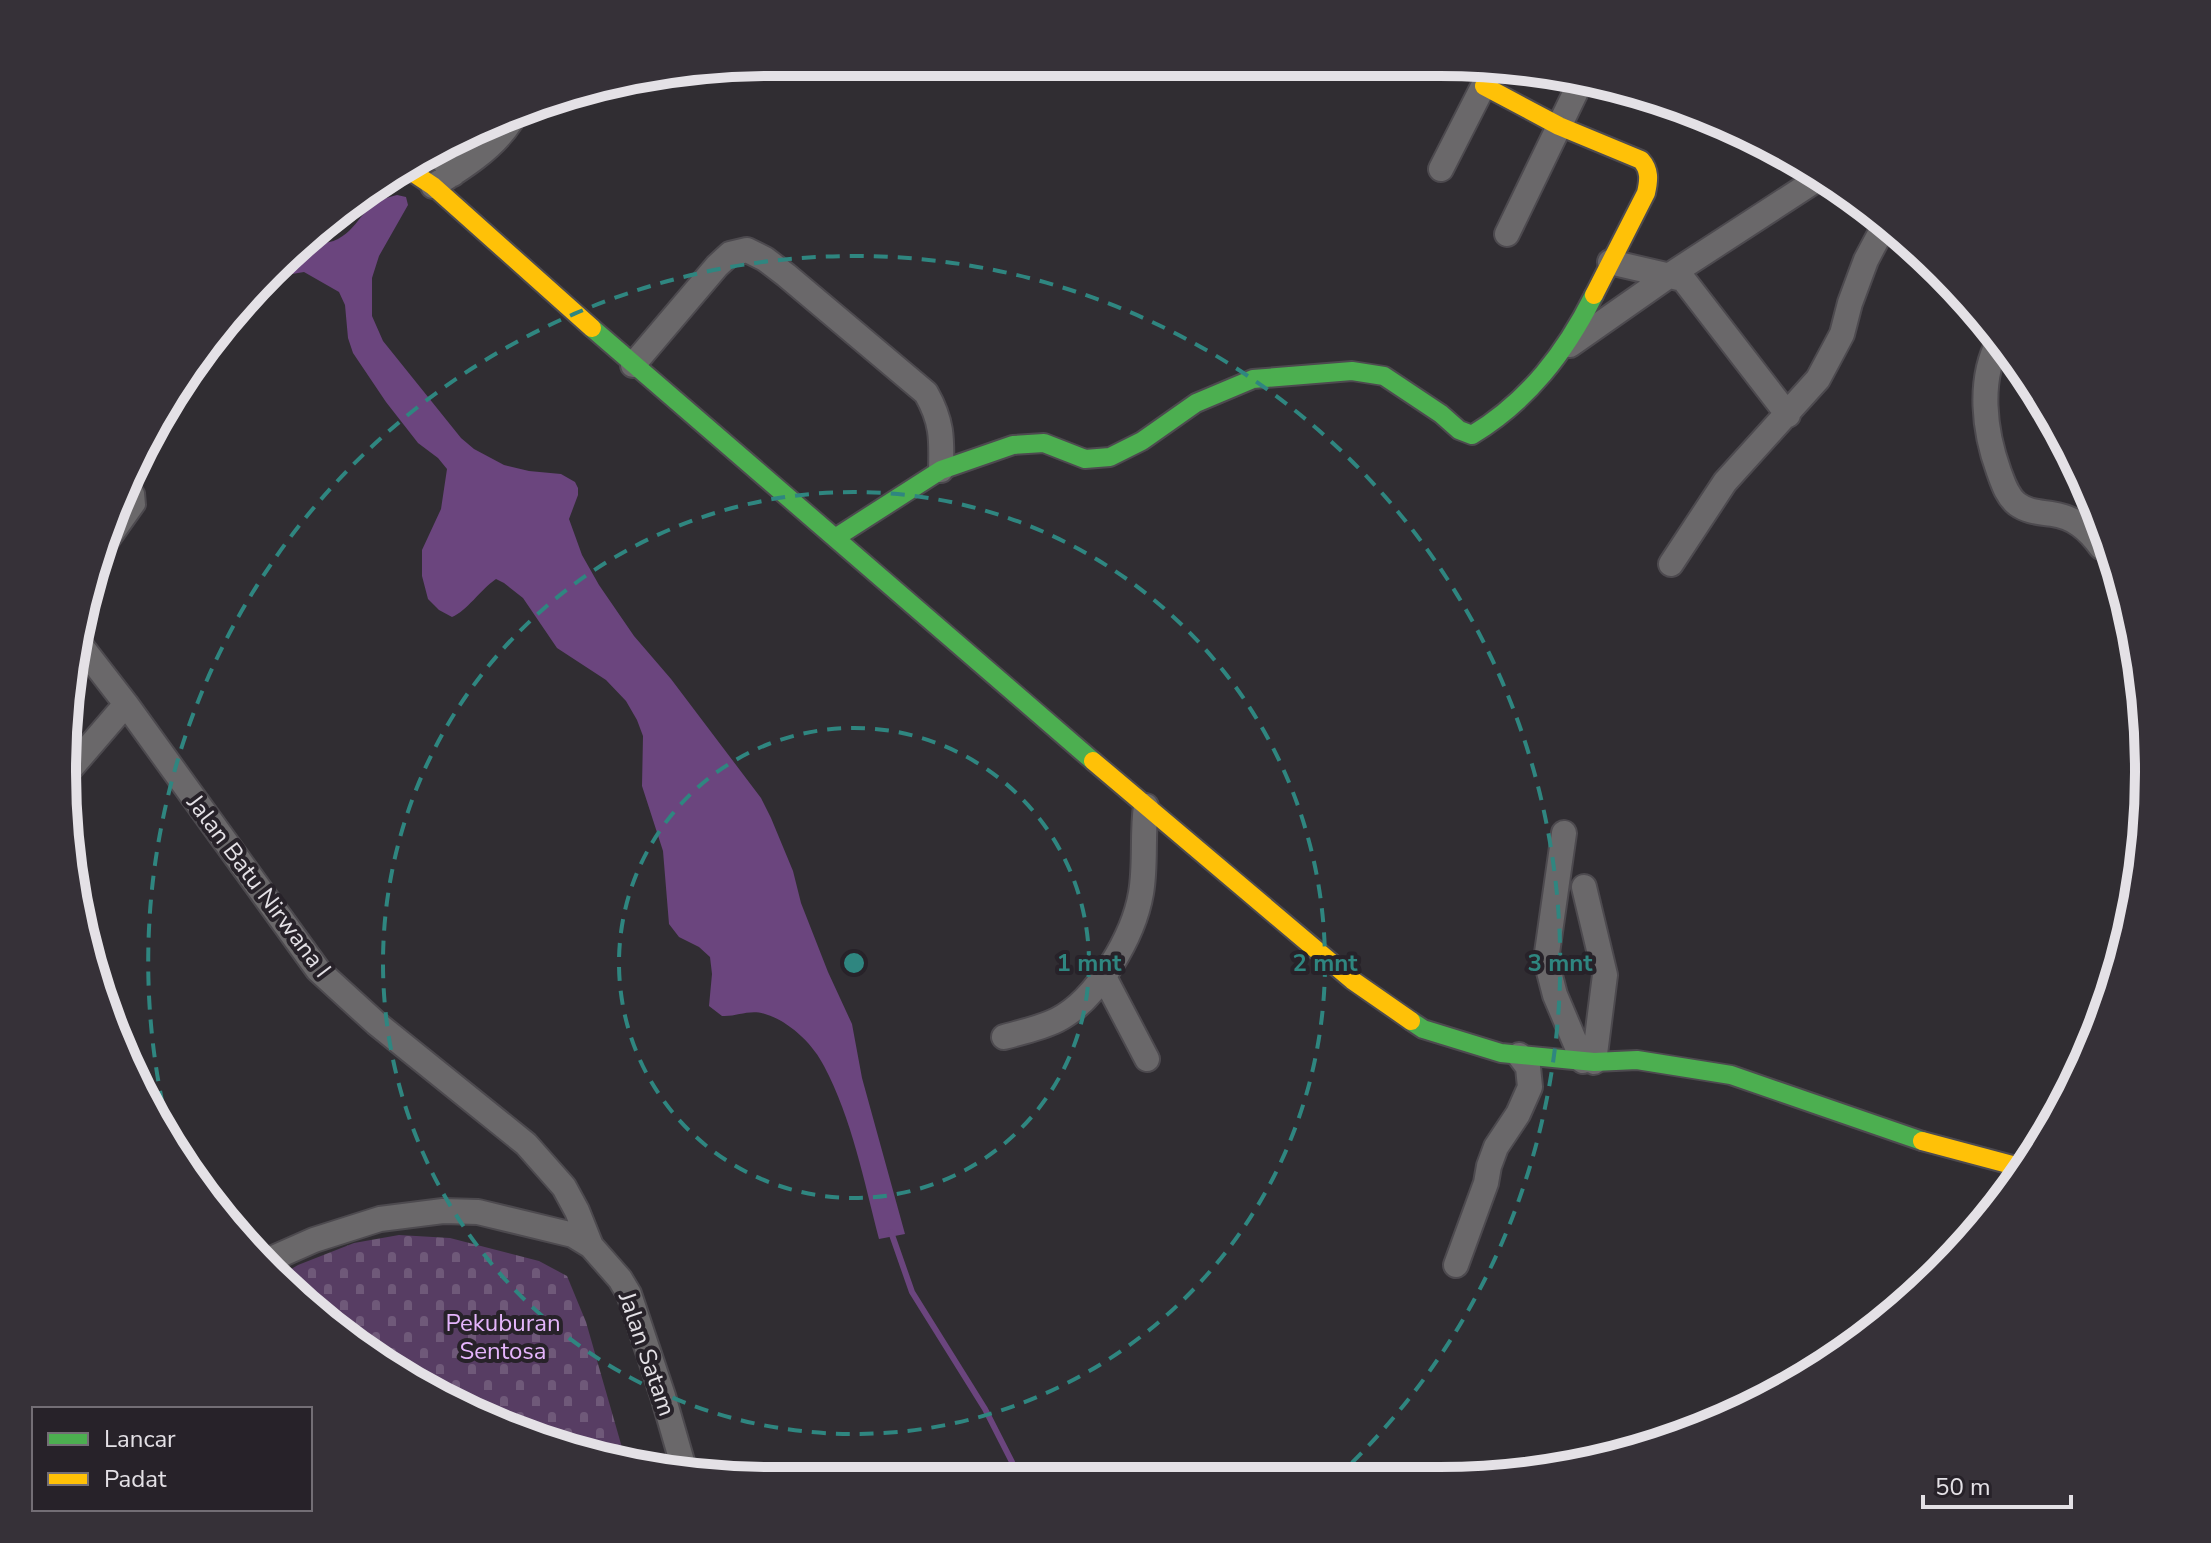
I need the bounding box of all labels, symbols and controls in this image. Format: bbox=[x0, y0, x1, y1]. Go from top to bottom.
street label: Jalan Batu Nirwana I bbox=[179, 787, 338, 984]
text: 1 mnt bbox=[1056, 947, 1122, 979]
text: 2 mnt bbox=[1292, 947, 1358, 979]
text: 3 mnt bbox=[1527, 947, 1593, 979]
centre of rings bbox=[840, 949, 868, 977]
street label: Jalan Satam bbox=[611, 1287, 683, 1420]
park label: Pekuburan Sentosa bbox=[445, 1307, 561, 1367]
legend bbox=[32, 1407, 312, 1511]
text: Lancar bbox=[104, 1423, 176, 1455]
scale bar bbox=[1923, 1459, 2071, 1509]
text: Padat bbox=[104, 1463, 167, 1495]
text: 50 m bbox=[1935, 1471, 1991, 1503]

